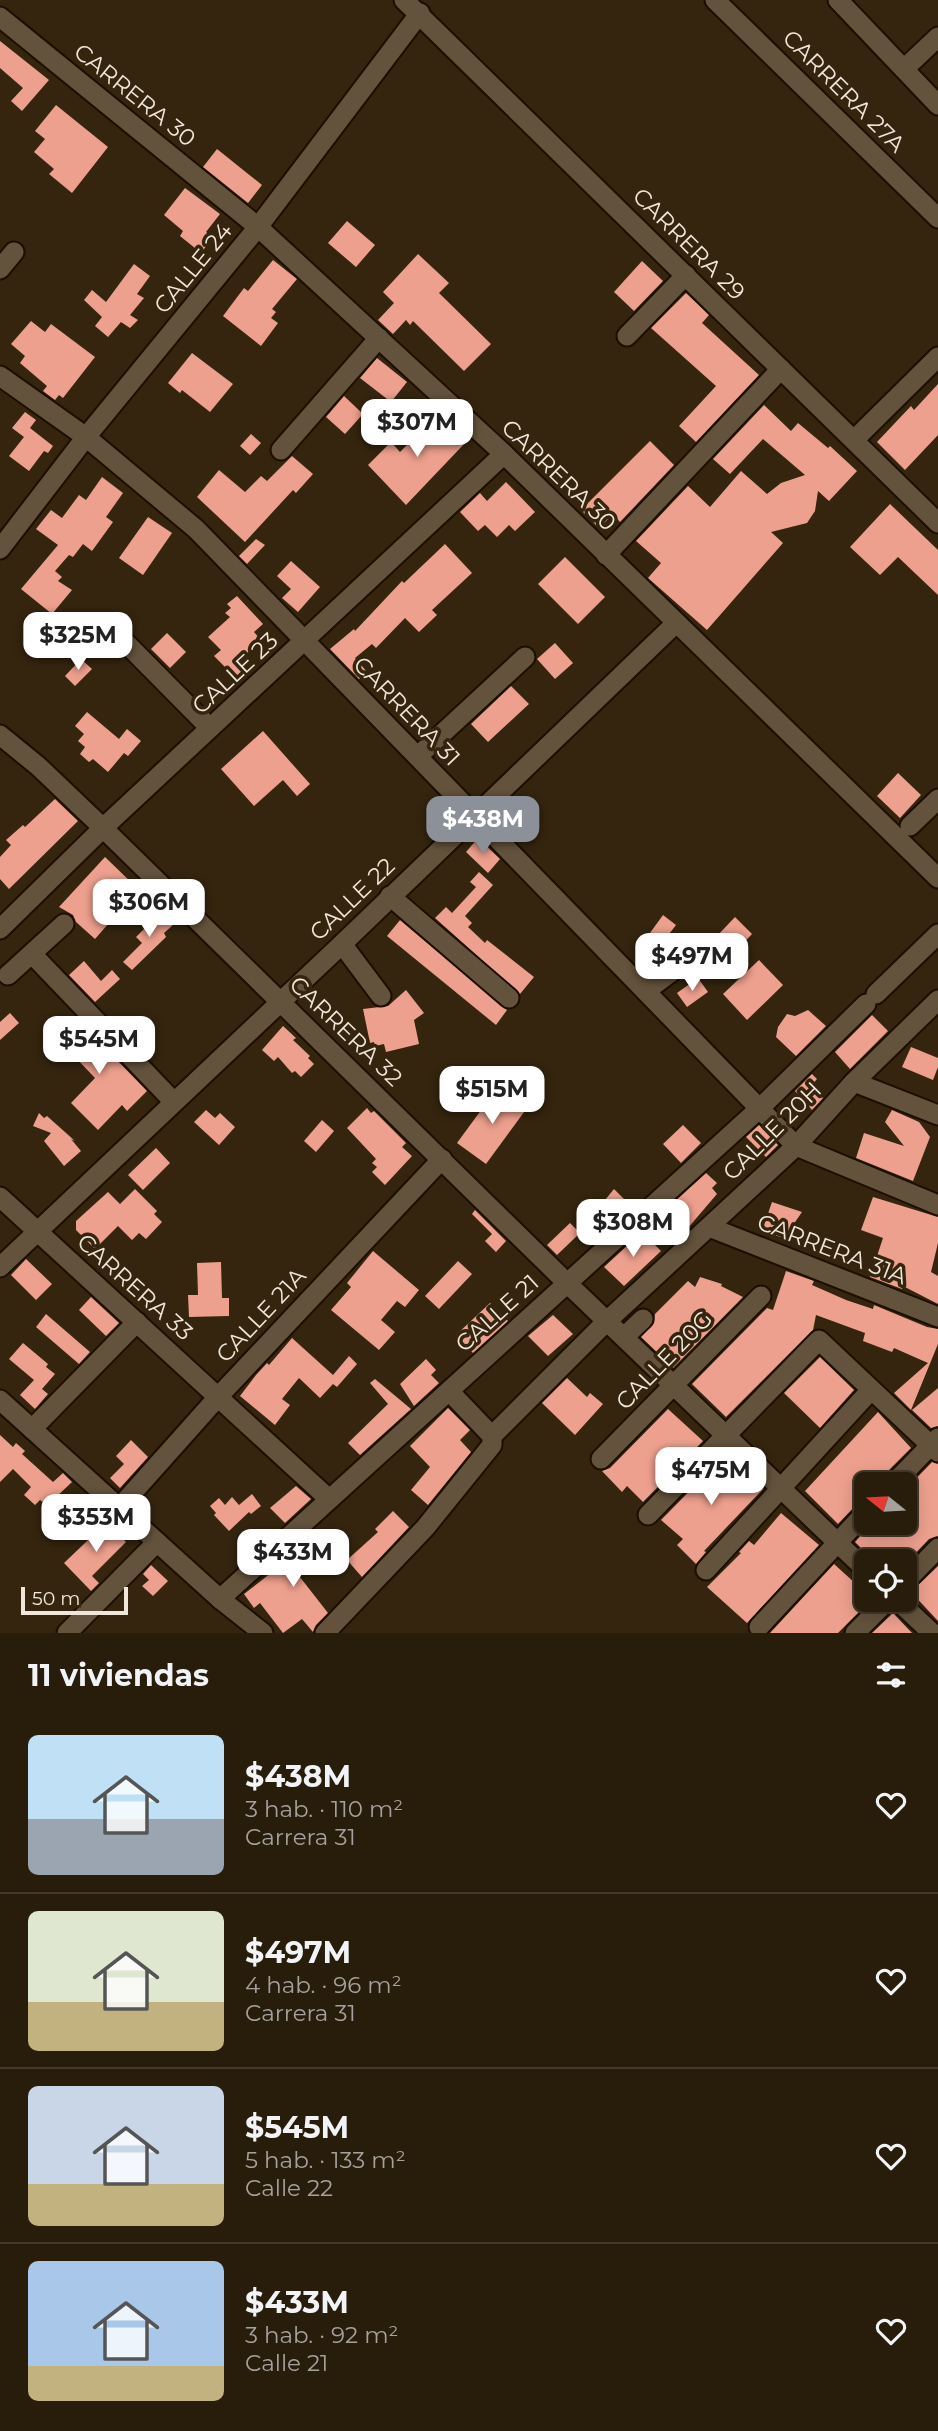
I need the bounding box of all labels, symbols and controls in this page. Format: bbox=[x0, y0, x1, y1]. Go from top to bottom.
street label: CARRERA 27A bbox=[777, 24, 911, 158]
street label: CARRERA 30 bbox=[69, 37, 201, 153]
street label: CARRERA 29 bbox=[627, 182, 751, 306]
street label: CALLE 24 bbox=[148, 217, 238, 319]
pin: $307M bbox=[368, 400, 466, 459]
text: $307M bbox=[377, 408, 457, 436]
street label: CARRERA 30 bbox=[496, 413, 622, 537]
pin: $325M bbox=[29, 612, 127, 672]
text: $325M bbox=[39, 621, 117, 649]
street label: CALLE 23 bbox=[186, 626, 284, 720]
street label: CARRERA 31 bbox=[348, 650, 466, 772]
pin: $438M bbox=[434, 796, 532, 856]
text: $438M bbox=[442, 805, 524, 833]
street label: CALLE 22 bbox=[304, 852, 400, 946]
pin: $306M bbox=[100, 880, 198, 939]
text: $306M bbox=[109, 888, 189, 916]
pin: $497M bbox=[643, 934, 741, 993]
text: $497M bbox=[651, 942, 733, 970]
street label: CARRERA 32 bbox=[284, 970, 408, 1092]
pin: $545M bbox=[50, 1016, 148, 1076]
text: $545M bbox=[59, 1025, 139, 1053]
pin: $515M bbox=[443, 1066, 541, 1126]
text: $515M bbox=[455, 1075, 529, 1103]
street label: CALLE 20H bbox=[717, 1076, 827, 1186]
pin: $308M bbox=[584, 1200, 682, 1259]
text: $308M bbox=[593, 1208, 673, 1236]
street label: CARRERA 31A bbox=[753, 1208, 911, 1291]
street label: CARRERA 33 bbox=[71, 1228, 199, 1346]
street label: CALLE 21A bbox=[210, 1262, 312, 1368]
street label: CALLE 21 bbox=[450, 1268, 544, 1358]
street label: CALLE 20G bbox=[610, 1305, 718, 1415]
pin: $475M bbox=[662, 1448, 760, 1507]
text: $475M bbox=[671, 1456, 751, 1484]
north arrow bbox=[854, 1472, 917, 1535]
map controls bbox=[854, 1472, 917, 1612]
pin: $353M bbox=[47, 1494, 145, 1554]
text: $353M bbox=[57, 1503, 135, 1531]
pin: $433M bbox=[244, 1530, 342, 1589]
text: $433M bbox=[253, 1538, 333, 1566]
button: locate bbox=[854, 1549, 917, 1612]
scale bar bbox=[21, 1584, 128, 1616]
text: 50 m bbox=[32, 1587, 80, 1610]
icon: filters bbox=[872, 1656, 910, 1694]
text: 11 viviendas bbox=[28, 1657, 209, 1694]
text: $438M bbox=[245, 1758, 351, 1795]
icon: home bbox=[84, 1763, 168, 1847]
icon: heart bbox=[872, 1786, 910, 1824]
text: 3 hab. · 110 m² bbox=[245, 1795, 403, 1823]
text: Carrera 31 bbox=[245, 1823, 356, 1851]
text: $497M bbox=[245, 1934, 351, 1971]
icon: home bbox=[84, 1939, 168, 2023]
icon: heart bbox=[872, 1962, 910, 2000]
text: 4 hab. · 96 m² bbox=[245, 1971, 402, 1999]
text: Carrera 31 bbox=[245, 1999, 356, 2027]
text: $545M bbox=[245, 2109, 349, 2146]
icon: home bbox=[84, 2114, 168, 2198]
icon: heart bbox=[872, 2137, 910, 2175]
text: 5 hab. · 133 m² bbox=[245, 2146, 406, 2174]
text: Calle 22 bbox=[245, 2174, 333, 2202]
text: $433M bbox=[245, 2284, 349, 2321]
icon: home bbox=[84, 2289, 168, 2373]
icon: heart bbox=[872, 2312, 910, 2350]
text: 3 hab. · 92 m² bbox=[245, 2321, 398, 2349]
text: Calle 21 bbox=[245, 2349, 328, 2377]

